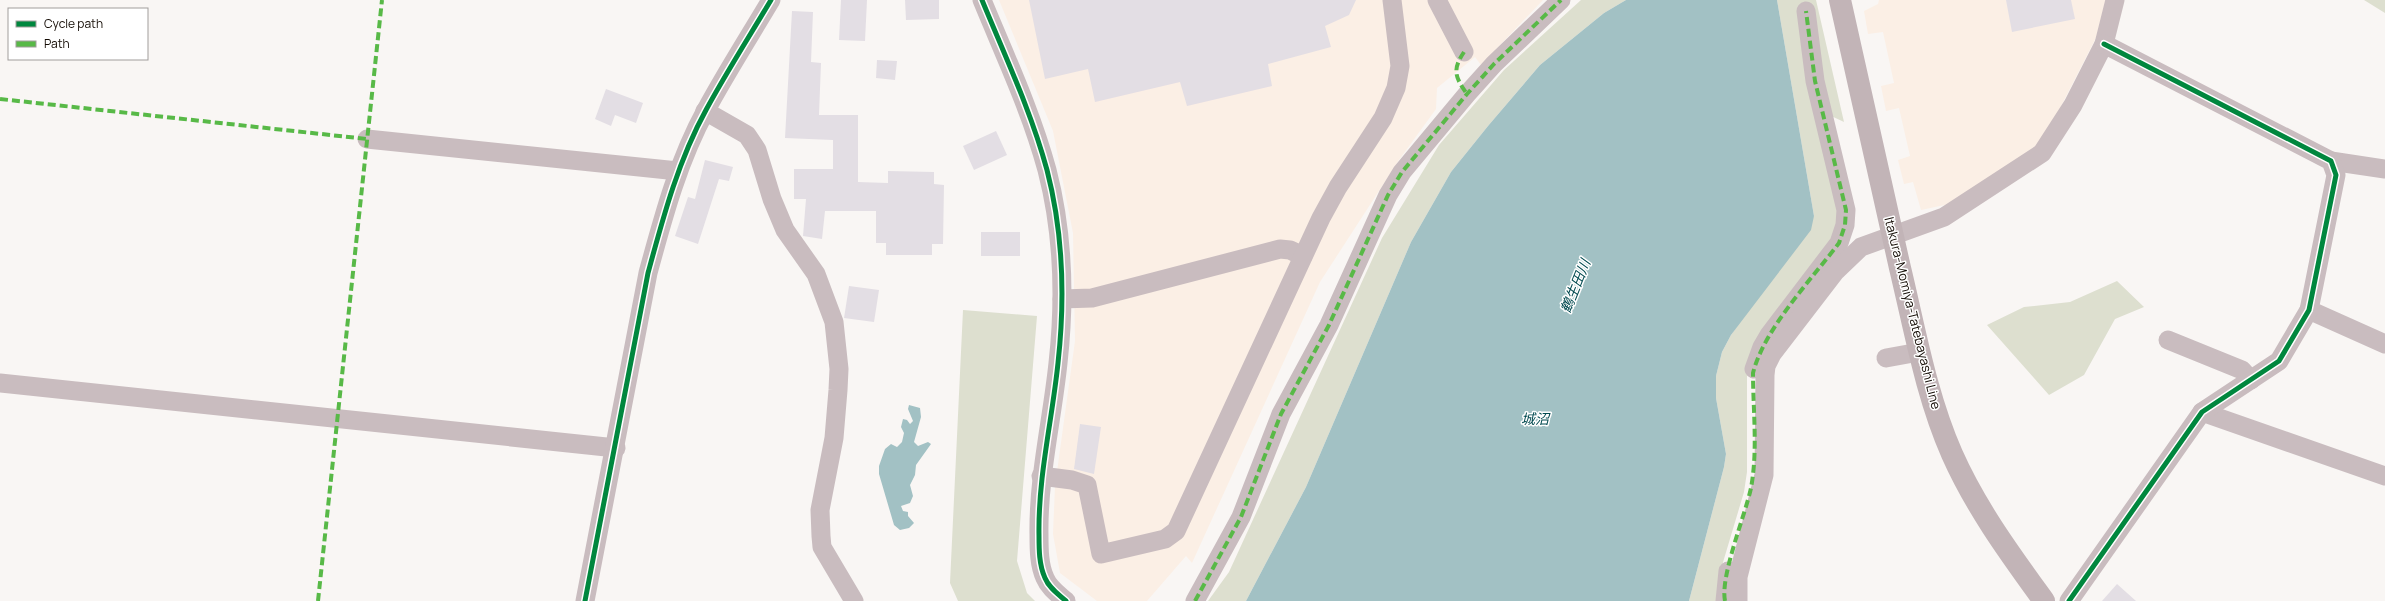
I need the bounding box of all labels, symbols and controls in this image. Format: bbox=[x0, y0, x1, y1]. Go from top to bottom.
legend bbox=[8, 8, 148, 60]
text: Cycle path bbox=[44, 15, 103, 32]
text: Path bbox=[44, 35, 70, 52]
street label: Itakura-Momiya-Tatebayashi Line bbox=[1880, 215, 1946, 412]
water label: 鶴生田川 bbox=[1556, 255, 1595, 316]
water label: 城沼 bbox=[1521, 409, 1551, 428]

